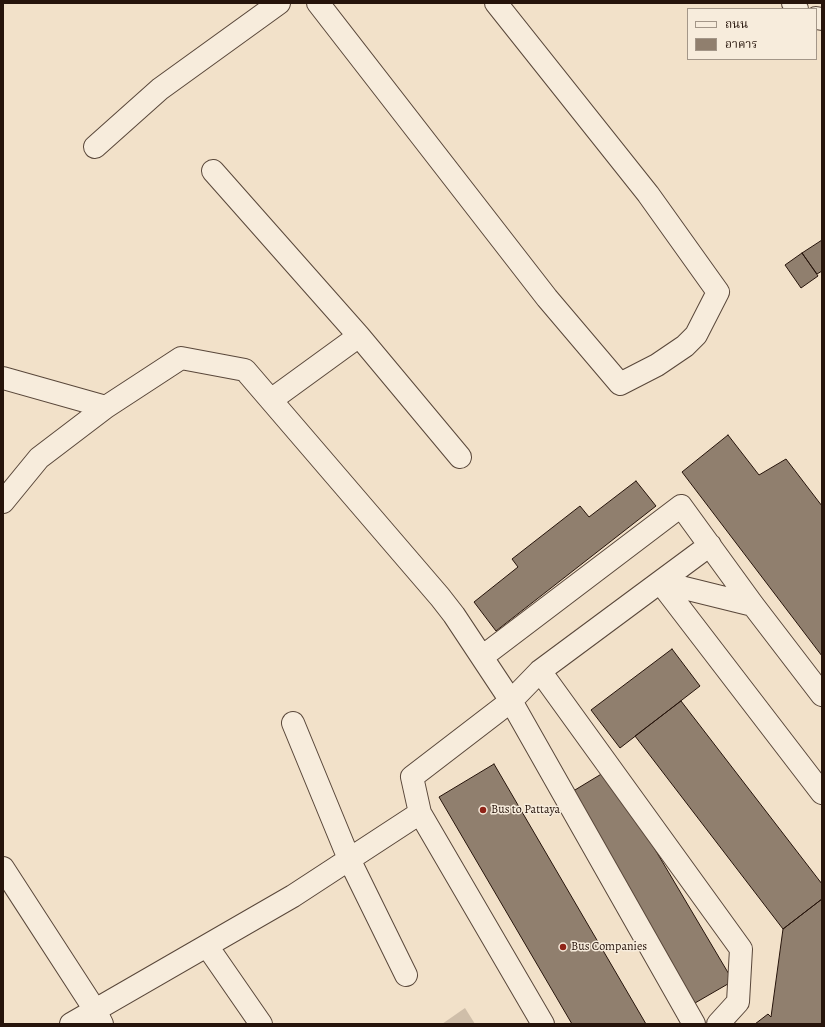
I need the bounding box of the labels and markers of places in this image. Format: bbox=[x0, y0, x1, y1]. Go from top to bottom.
place label: Bus to Pattaya bbox=[491, 803, 560, 817]
marker: Bus to Pattaya bbox=[478, 805, 488, 815]
place label: Bus Companies bbox=[571, 940, 647, 954]
marker: Bus Companies bbox=[558, 942, 568, 952]

